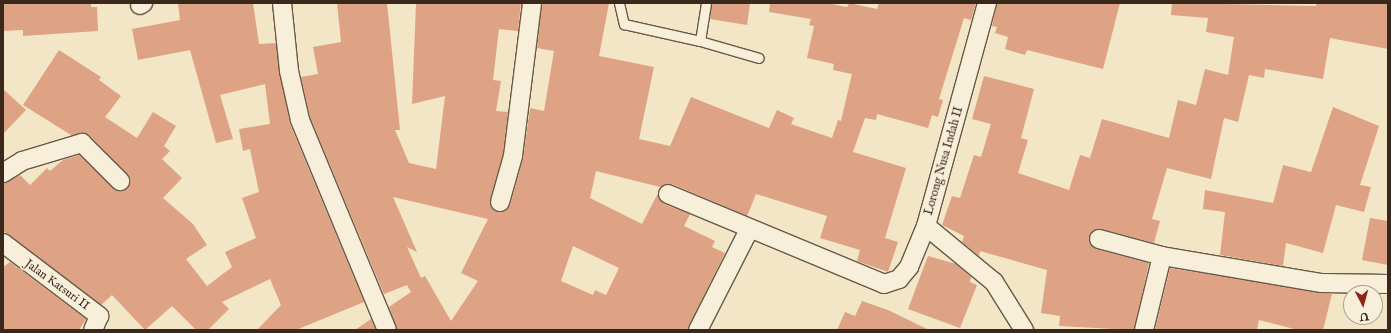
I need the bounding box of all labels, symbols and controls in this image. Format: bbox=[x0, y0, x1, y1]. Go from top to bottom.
street label: Lorong Nusa Indah II bbox=[922, 105, 966, 217]
street label: Jalan Katsuri II bbox=[22, 257, 92, 313]
north arrow bbox=[1343, 285, 1383, 325]
text: U bbox=[1359, 308, 1370, 323]

